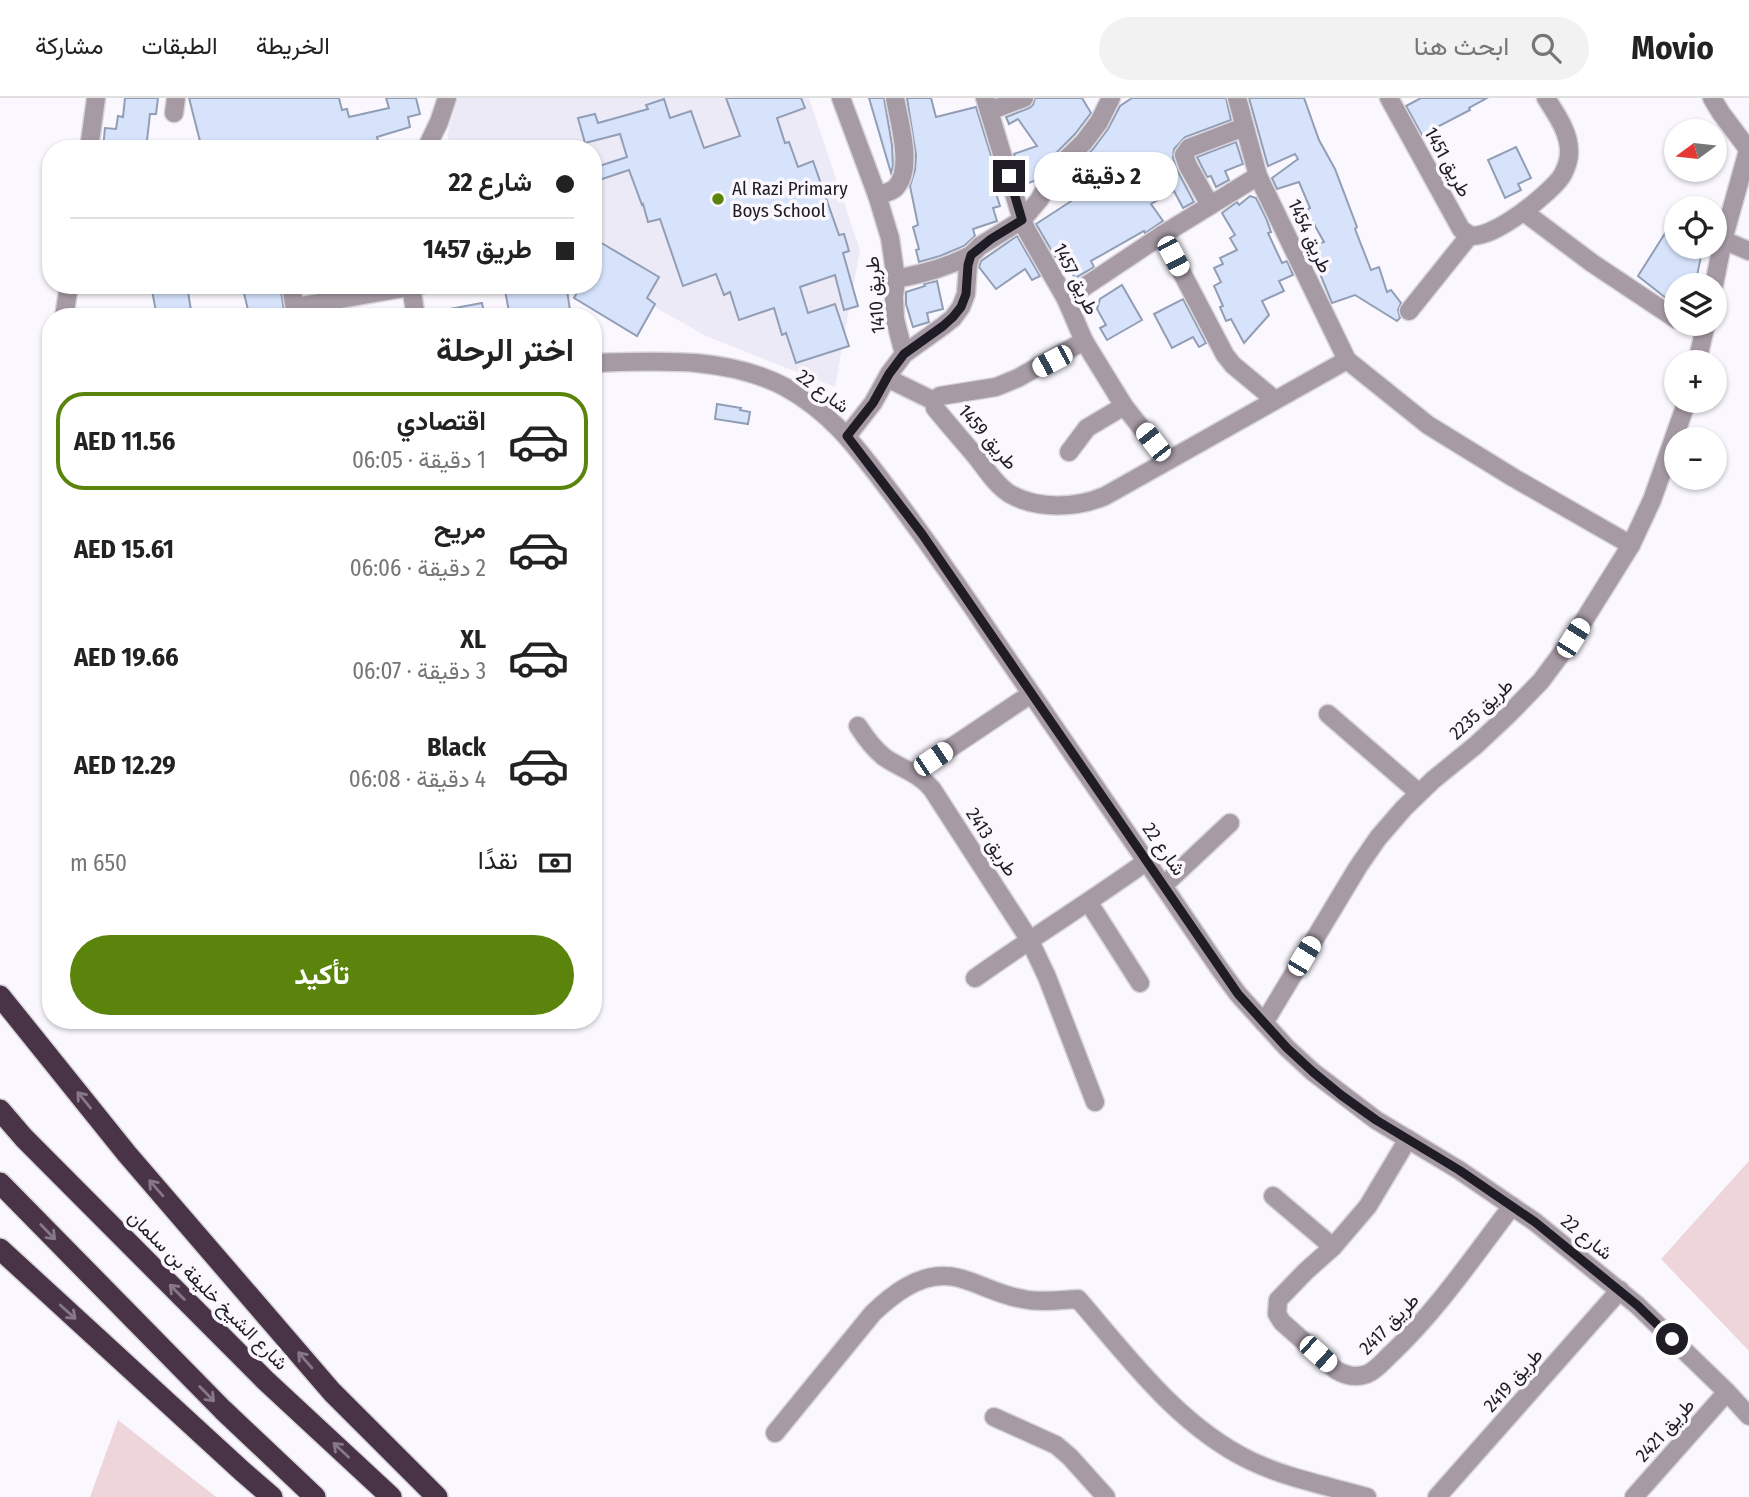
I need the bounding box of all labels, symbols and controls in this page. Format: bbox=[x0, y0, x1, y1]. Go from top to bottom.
search box bbox=[1099, 17, 1589, 80]
text: Movio bbox=[1631, 28, 1714, 68]
icon: search bbox=[1527, 29, 1565, 67]
text: ابحث هنا bbox=[1414, 31, 1509, 62]
text: مشاركة bbox=[35, 32, 103, 60]
text: الطبقات bbox=[141, 32, 218, 60]
text: الخريطة bbox=[256, 32, 330, 60]
north arrow bbox=[1664, 119, 1727, 182]
map controls bbox=[1664, 119, 1727, 490]
street label: طريق 1451 bbox=[1419, 123, 1477, 201]
callout: 2 دقيقة bbox=[1034, 152, 1177, 200]
route end bbox=[993, 160, 1025, 192]
text: 2 دقيقة bbox=[1071, 162, 1141, 190]
text: شارع 22 bbox=[449, 167, 532, 198]
place label: Al Razi Primary Boys School bbox=[732, 177, 848, 222]
marker: Al Razi Primary Boys School bbox=[710, 191, 726, 207]
street label: طريق 1454 bbox=[1283, 195, 1337, 277]
button: locate bbox=[1664, 196, 1727, 259]
car bbox=[1154, 233, 1193, 279]
text: طريق 1457 bbox=[423, 234, 532, 265]
street label: طريق 1457 bbox=[1048, 239, 1104, 319]
street label: طريق 1410 bbox=[860, 255, 890, 335]
button: layers bbox=[1664, 273, 1727, 336]
text: اختر الرحلة bbox=[436, 331, 574, 369]
car bbox=[1029, 342, 1076, 380]
button: + bbox=[1664, 350, 1727, 413]
street label: شارع 22 bbox=[792, 364, 854, 419]
street label: طريق 1459 bbox=[953, 400, 1023, 474]
text: اقتصادي bbox=[397, 406, 486, 437]
icon: car bbox=[507, 410, 570, 473]
car bbox=[1132, 419, 1175, 465]
text: AED 11.56 bbox=[74, 426, 175, 457]
button: − bbox=[1664, 427, 1727, 490]
text: 1 دقيقة · 06:05 bbox=[352, 446, 486, 474]
text: مريح bbox=[434, 514, 486, 545]
icon: car bbox=[507, 518, 570, 581]
text: AED 15.61 bbox=[74, 534, 174, 565]
text: 2 دقيقة · 06:06 bbox=[350, 554, 486, 582]
car bbox=[1553, 615, 1594, 661]
text: XL bbox=[460, 624, 486, 655]
icon: car bbox=[507, 626, 570, 689]
text: AED 19.66 bbox=[74, 642, 179, 673]
text: 3 دقيقة · 06:07 bbox=[352, 657, 486, 685]
street label: طريق 2235 bbox=[1444, 674, 1518, 744]
text: Black bbox=[427, 732, 486, 763]
icon: car bbox=[507, 734, 570, 797]
car bbox=[910, 739, 957, 779]
text: AED 12.29 bbox=[74, 750, 176, 781]
text: 4 دقيقة · 06:08 bbox=[349, 765, 486, 793]
street label: طريق 2413 bbox=[961, 803, 1023, 881]
street label: شارع 22 bbox=[1137, 818, 1190, 881]
icon: cash bbox=[536, 844, 574, 882]
text: نقدًا bbox=[478, 845, 518, 876]
text: 650 m bbox=[70, 849, 127, 877]
car bbox=[1285, 933, 1324, 979]
button: تأكيد bbox=[70, 935, 574, 1015]
one-way arrow bbox=[77, 1092, 92, 1110]
one-way arrow bbox=[148, 1179, 164, 1197]
street label: شارع الشيخ خليفة بن سلمان bbox=[122, 1205, 293, 1376]
street label: شارع 22 bbox=[1556, 1209, 1617, 1265]
one-way arrow bbox=[39, 1223, 56, 1240]
one-way arrow bbox=[169, 1284, 186, 1301]
street label: طريق 2417 bbox=[1354, 1289, 1424, 1359]
one-way arrow bbox=[59, 1304, 77, 1320]
route start bbox=[1656, 1323, 1688, 1355]
car bbox=[1296, 1332, 1341, 1376]
street label: طريق 2419 bbox=[1478, 1343, 1548, 1417]
one-way arrow bbox=[297, 1351, 313, 1369]
one-way arrow bbox=[198, 1385, 215, 1402]
street label: طريق 2421 bbox=[1631, 1394, 1699, 1466]
one-way arrow bbox=[333, 1442, 350, 1459]

